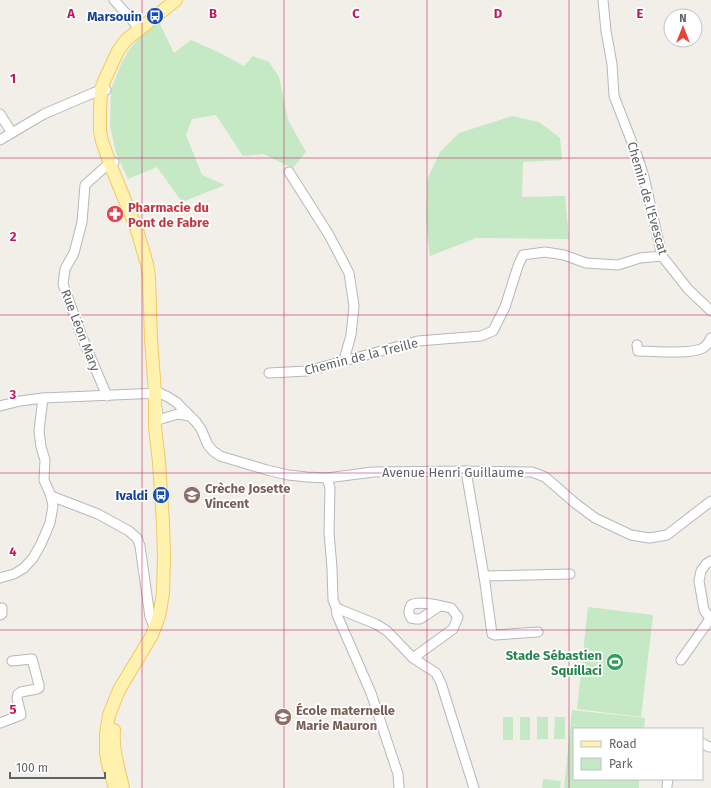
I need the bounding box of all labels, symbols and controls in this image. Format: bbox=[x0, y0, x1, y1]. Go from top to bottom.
text: A bbox=[66, 6, 75, 21]
bus stop icon: Marsouin bbox=[145, 6, 165, 26]
text: B bbox=[209, 6, 217, 21]
text: C bbox=[352, 6, 360, 21]
text: D bbox=[494, 6, 503, 21]
text: E bbox=[637, 6, 644, 21]
north arrow bbox=[663, 8, 703, 48]
place label: Marsouin bbox=[87, 9, 142, 24]
text: N bbox=[679, 12, 687, 25]
text: 1 bbox=[10, 71, 16, 86]
street label: Chemin de l'Evescat bbox=[624, 140, 671, 257]
place label: Pharmacie du Pont de Fabre bbox=[128, 200, 209, 230]
pharmacy icon: Pharmacie du Pont de Fabre bbox=[105, 204, 125, 224]
text: 2 bbox=[10, 229, 17, 244]
street label: Rue Léon Mary bbox=[58, 287, 103, 374]
street label: Chemin de la Treille bbox=[303, 335, 420, 378]
text: 3 bbox=[9, 387, 17, 402]
street label: Avenue Henri Guillaume bbox=[382, 465, 524, 480]
place label: Crèche Josette Vincent bbox=[204, 481, 290, 511]
bus stop icon: Ivaldi bbox=[151, 485, 171, 505]
school or university icon: Crèche Josette Vincent bbox=[182, 485, 202, 505]
place label: Ivaldi bbox=[116, 488, 148, 503]
text: 4 bbox=[9, 544, 17, 559]
place label: Stade Sébastien Squillaci bbox=[506, 648, 602, 678]
sports icon: Stade Sébastien Squillaci bbox=[605, 652, 625, 672]
text: 5 bbox=[10, 702, 17, 717]
place label: École maternelle Marie Mauron bbox=[296, 702, 395, 733]
school or university icon: École maternelle Marie Mauron bbox=[273, 707, 293, 727]
legend bbox=[573, 728, 703, 780]
text: Road bbox=[609, 737, 637, 751]
scale bar bbox=[10, 754, 105, 780]
text: Park bbox=[609, 757, 633, 771]
text: 100 m bbox=[16, 761, 48, 775]

